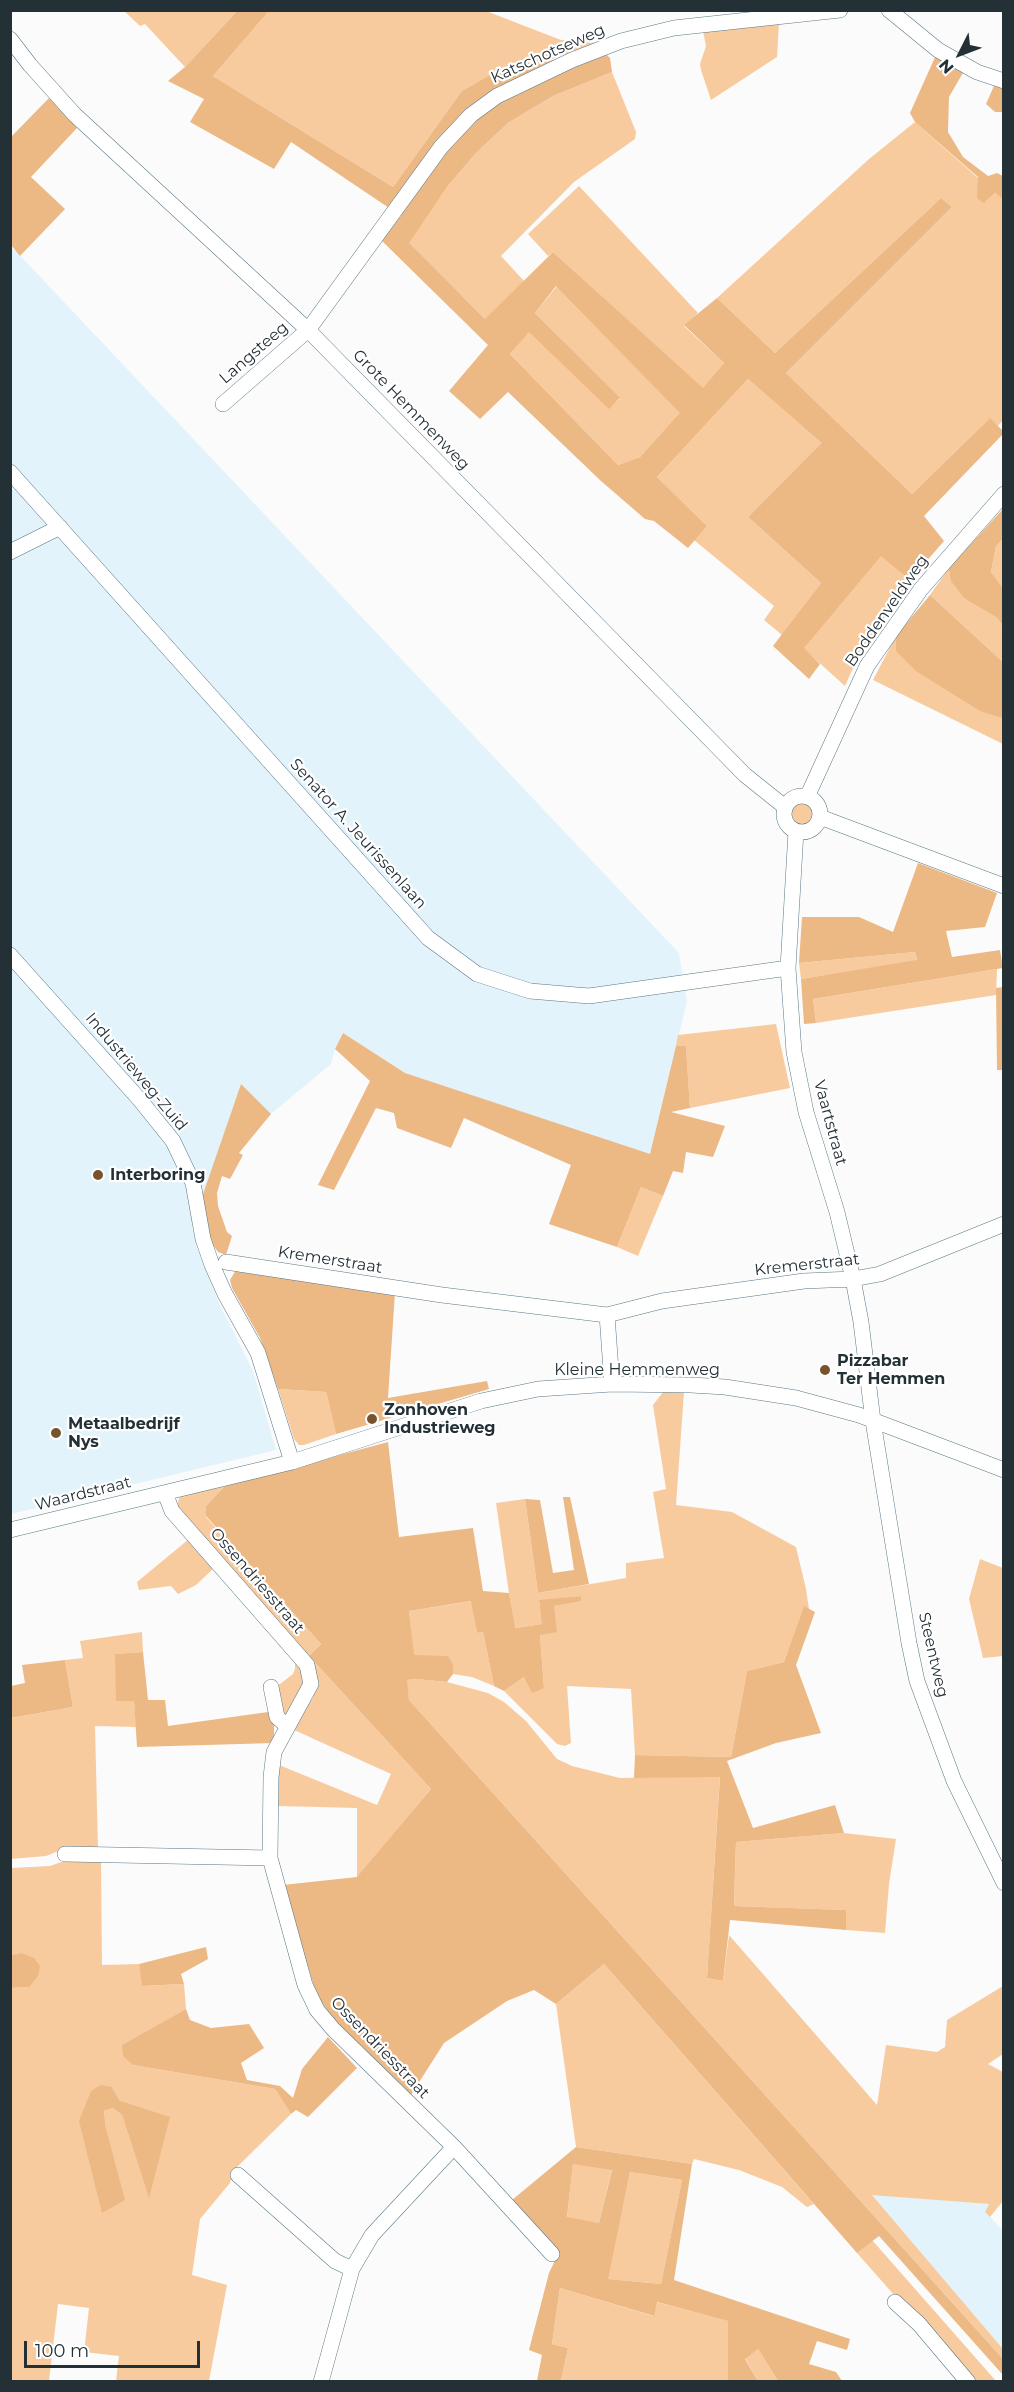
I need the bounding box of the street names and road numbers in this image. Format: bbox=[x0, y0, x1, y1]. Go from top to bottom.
street label: Katschotseweg bbox=[488, 20, 608, 88]
street label: Langsteeg bbox=[216, 318, 292, 388]
street label: Grote Hemmenweg bbox=[349, 346, 473, 474]
street label: Boddenveldweg bbox=[841, 552, 933, 670]
street label: Senator A. Jeurissenlaan bbox=[286, 755, 430, 913]
street label: Industrieweg-Zuid bbox=[81, 1009, 191, 1135]
street label: Vaartstraat bbox=[809, 1078, 851, 1168]
street label: Kremerstraat bbox=[276, 1242, 384, 1278]
street label: Kremerstraat bbox=[754, 1250, 860, 1280]
street label: Kleine Hemmenweg bbox=[554, 1360, 720, 1380]
street label: Waardstraat bbox=[33, 1473, 133, 1515]
street label: Ossendriesstraat bbox=[206, 1524, 308, 1638]
street label: Steentweg bbox=[914, 1610, 952, 1700]
street label: Ossendriesstraat bbox=[327, 1993, 433, 2103]

